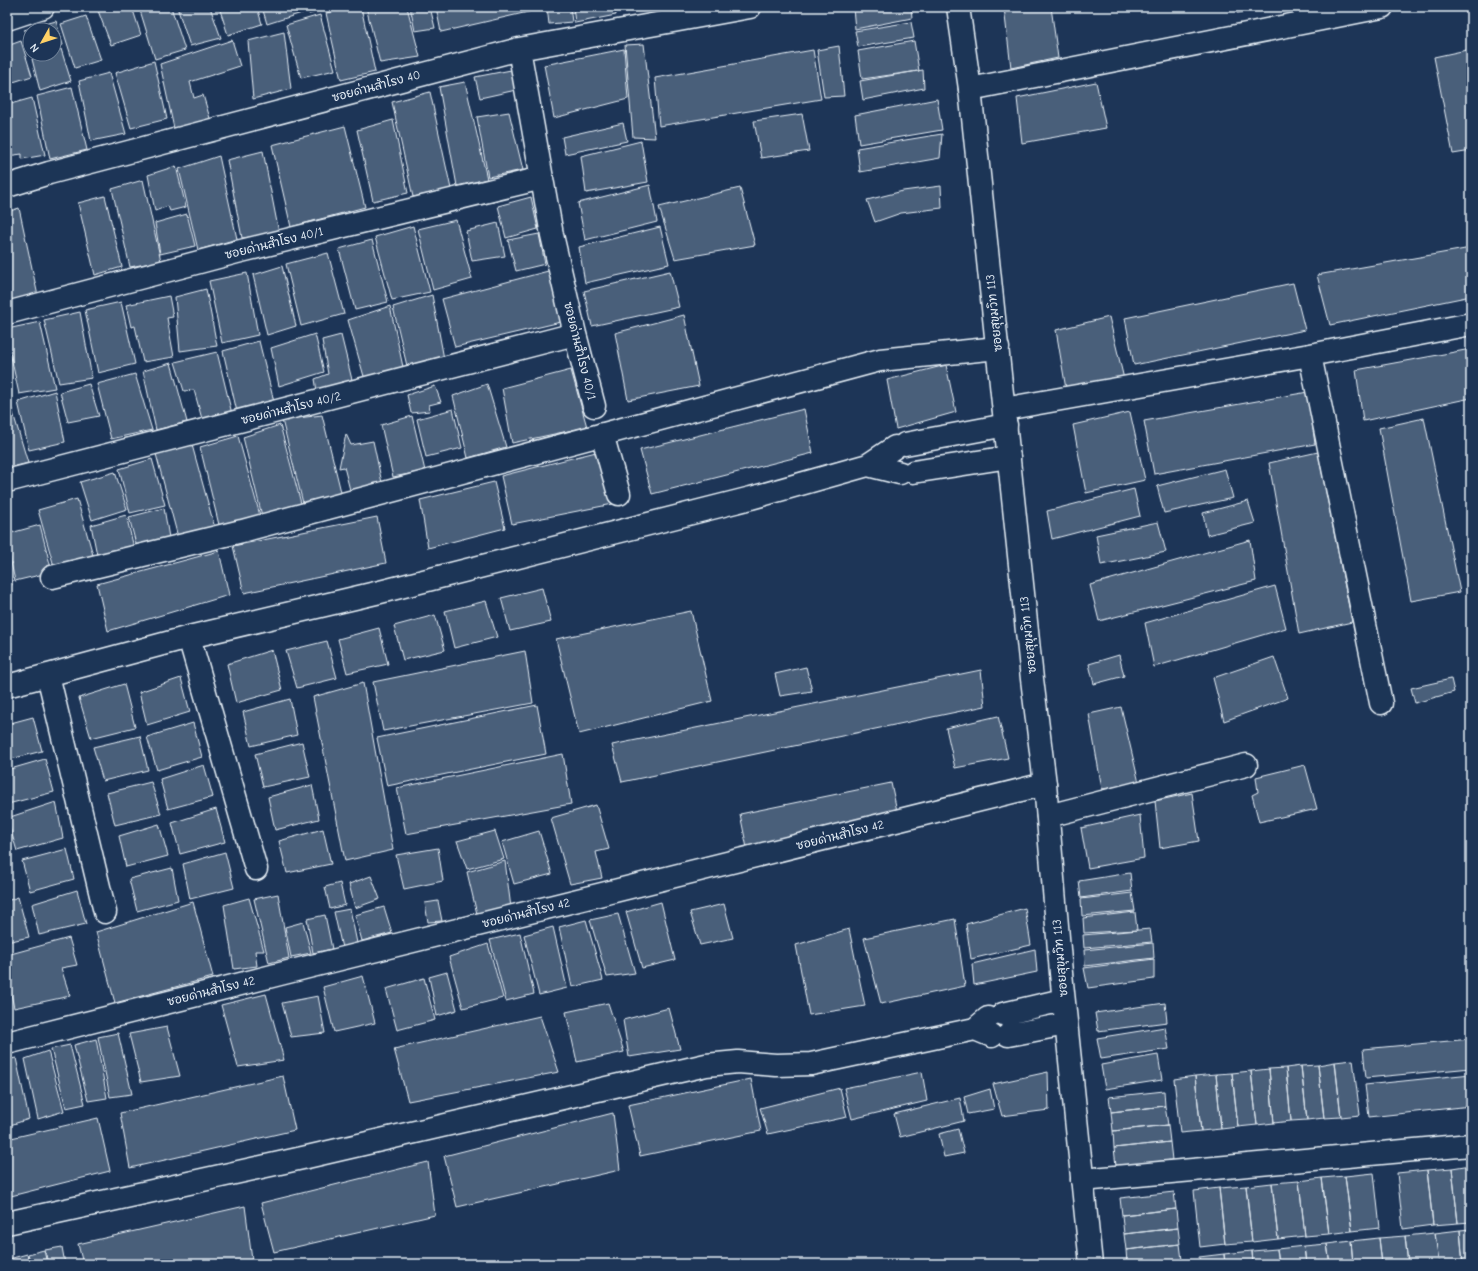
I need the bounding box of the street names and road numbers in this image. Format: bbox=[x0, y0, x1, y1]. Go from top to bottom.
street label: ซอยด่านสำโรง 40 bbox=[330, 67, 422, 105]
street label: ซอยด่านสำโรง 40/1 bbox=[223, 223, 325, 262]
street label: ซอยสุขุมวิท 113 bbox=[983, 273, 1007, 352]
street label: ซอยด่านสำโรง 40/1 bbox=[561, 300, 600, 402]
street label: ซอยด่านสำโรง 40/2 bbox=[239, 388, 342, 427]
street label: ซอยสุขุมวิท 113 bbox=[1017, 595, 1041, 674]
street label: ซอยด่านสำโรง 42 bbox=[794, 816, 885, 853]
street label: ซอยด่านสำโรง 42 bbox=[480, 894, 571, 931]
street label: ซอยสุขุมวิท 113 bbox=[1050, 918, 1072, 997]
street label: ซอยด่านสำโรง 42 bbox=[165, 972, 256, 1009]

